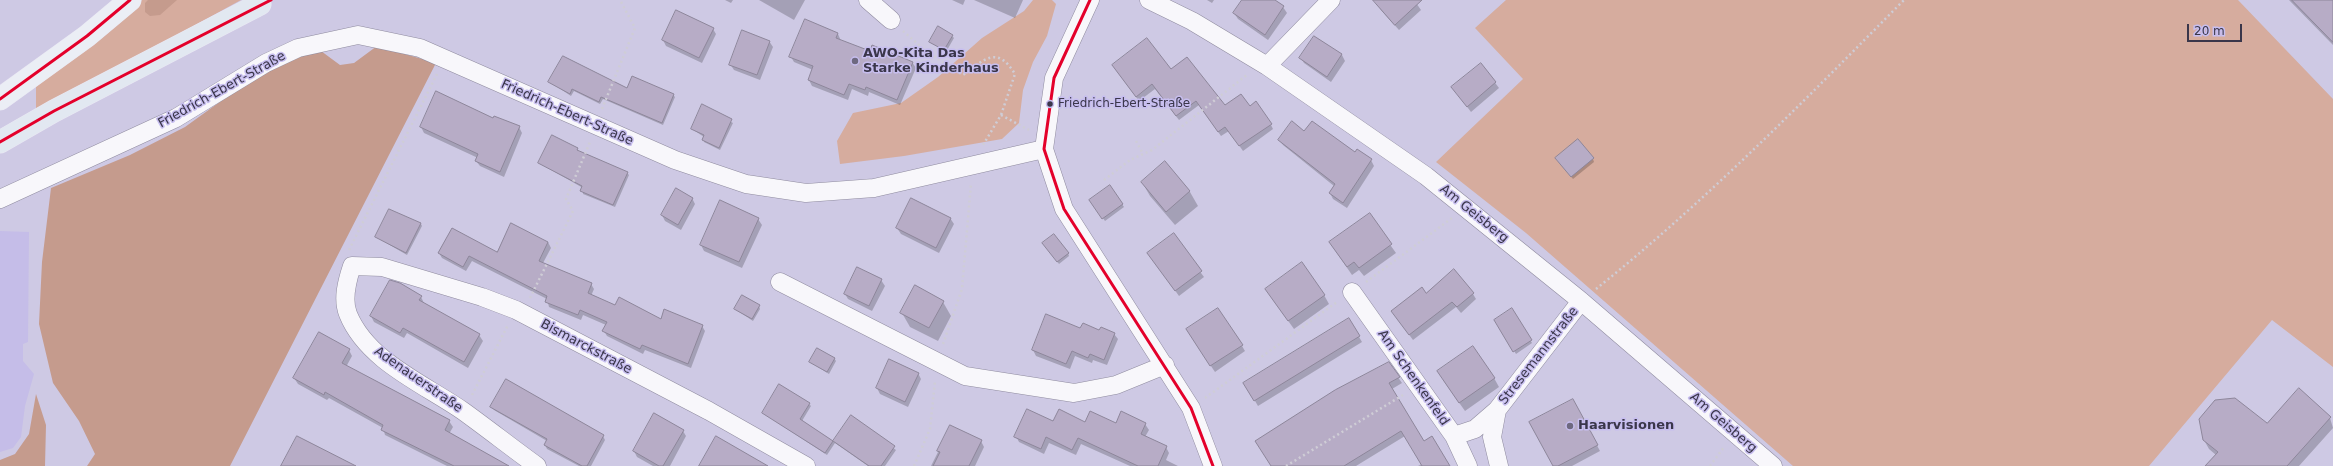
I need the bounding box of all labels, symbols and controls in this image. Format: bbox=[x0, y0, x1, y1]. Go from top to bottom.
scale bar bbox=[2189, 16, 2244, 42]
text: 20 m bbox=[2194, 24, 2225, 38]
place label: AWO-Kita Das Starke Kinderhaus bbox=[863, 46, 999, 77]
street label: Friedrich-Ebert-Straße bbox=[156, 48, 288, 132]
marker: AWO-Kita Das Starke Kinderhaus bbox=[850, 56, 860, 66]
street label: Friedrich-Ebert-Straße bbox=[498, 77, 636, 149]
place label: Friedrich-Ebert-Straße bbox=[1058, 97, 1190, 111]
marker: Friedrich-Ebert-Straße bbox=[1045, 99, 1055, 109]
street label: Am Geisberg bbox=[1437, 182, 1511, 246]
street label: Stresemannstraße bbox=[1496, 304, 1582, 408]
street label: Bismarckstraße bbox=[538, 316, 634, 378]
street label: Am Schenkenfeld bbox=[1374, 327, 1452, 429]
street label: Adenauerstraße bbox=[371, 344, 465, 416]
street label: Am Geisberg bbox=[1686, 390, 1760, 456]
place label: Haarvisionen bbox=[1578, 418, 1674, 434]
marker: Haarvisionen bbox=[1565, 421, 1575, 431]

